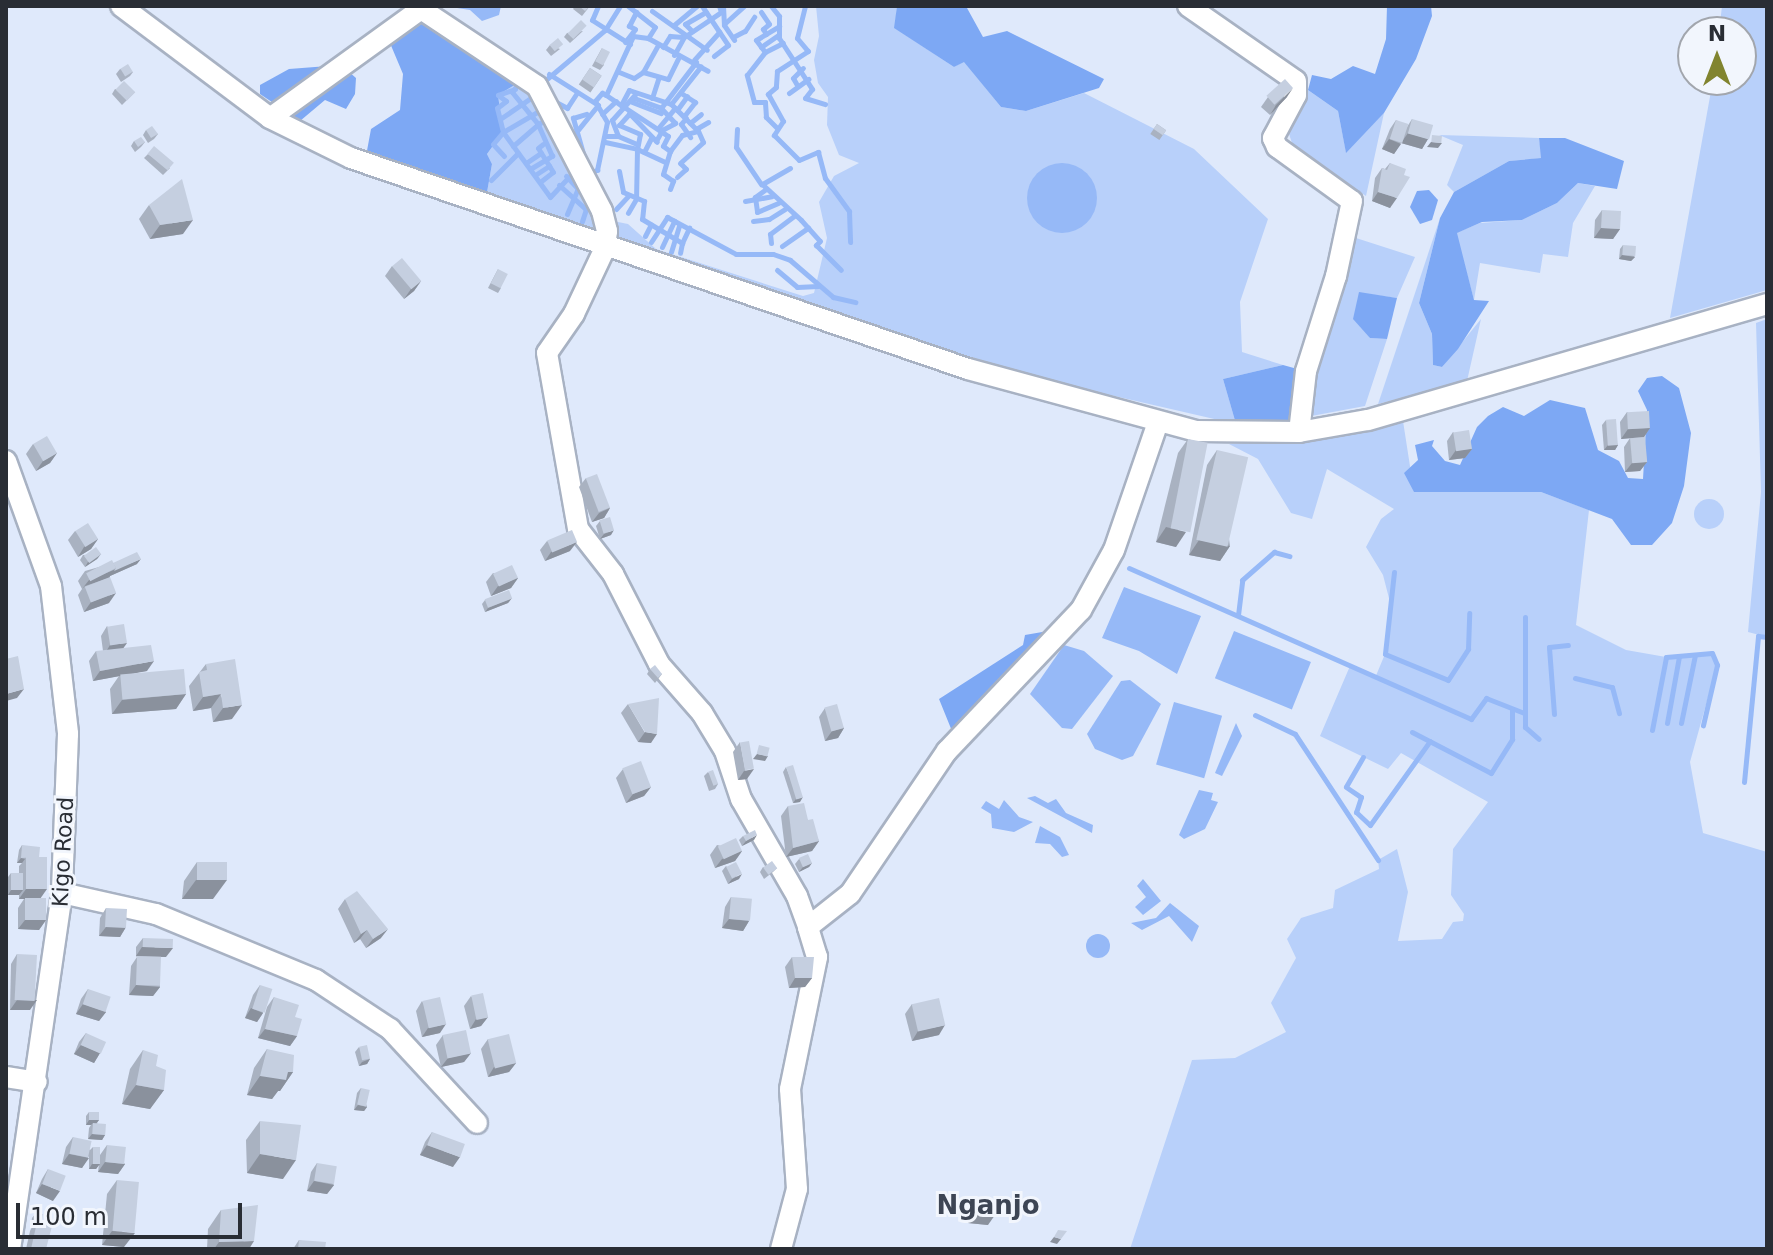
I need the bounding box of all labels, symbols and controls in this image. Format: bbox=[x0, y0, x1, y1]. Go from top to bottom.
north arrow bbox=[1677, 16, 1757, 96]
text: N bbox=[1708, 21, 1726, 46]
street label: Kigo Road bbox=[47, 796, 79, 908]
scale bar bbox=[20, 1187, 246, 1237]
district label: Nganjo bbox=[936, 1190, 1040, 1222]
text: 100 m bbox=[30, 1203, 107, 1231]

